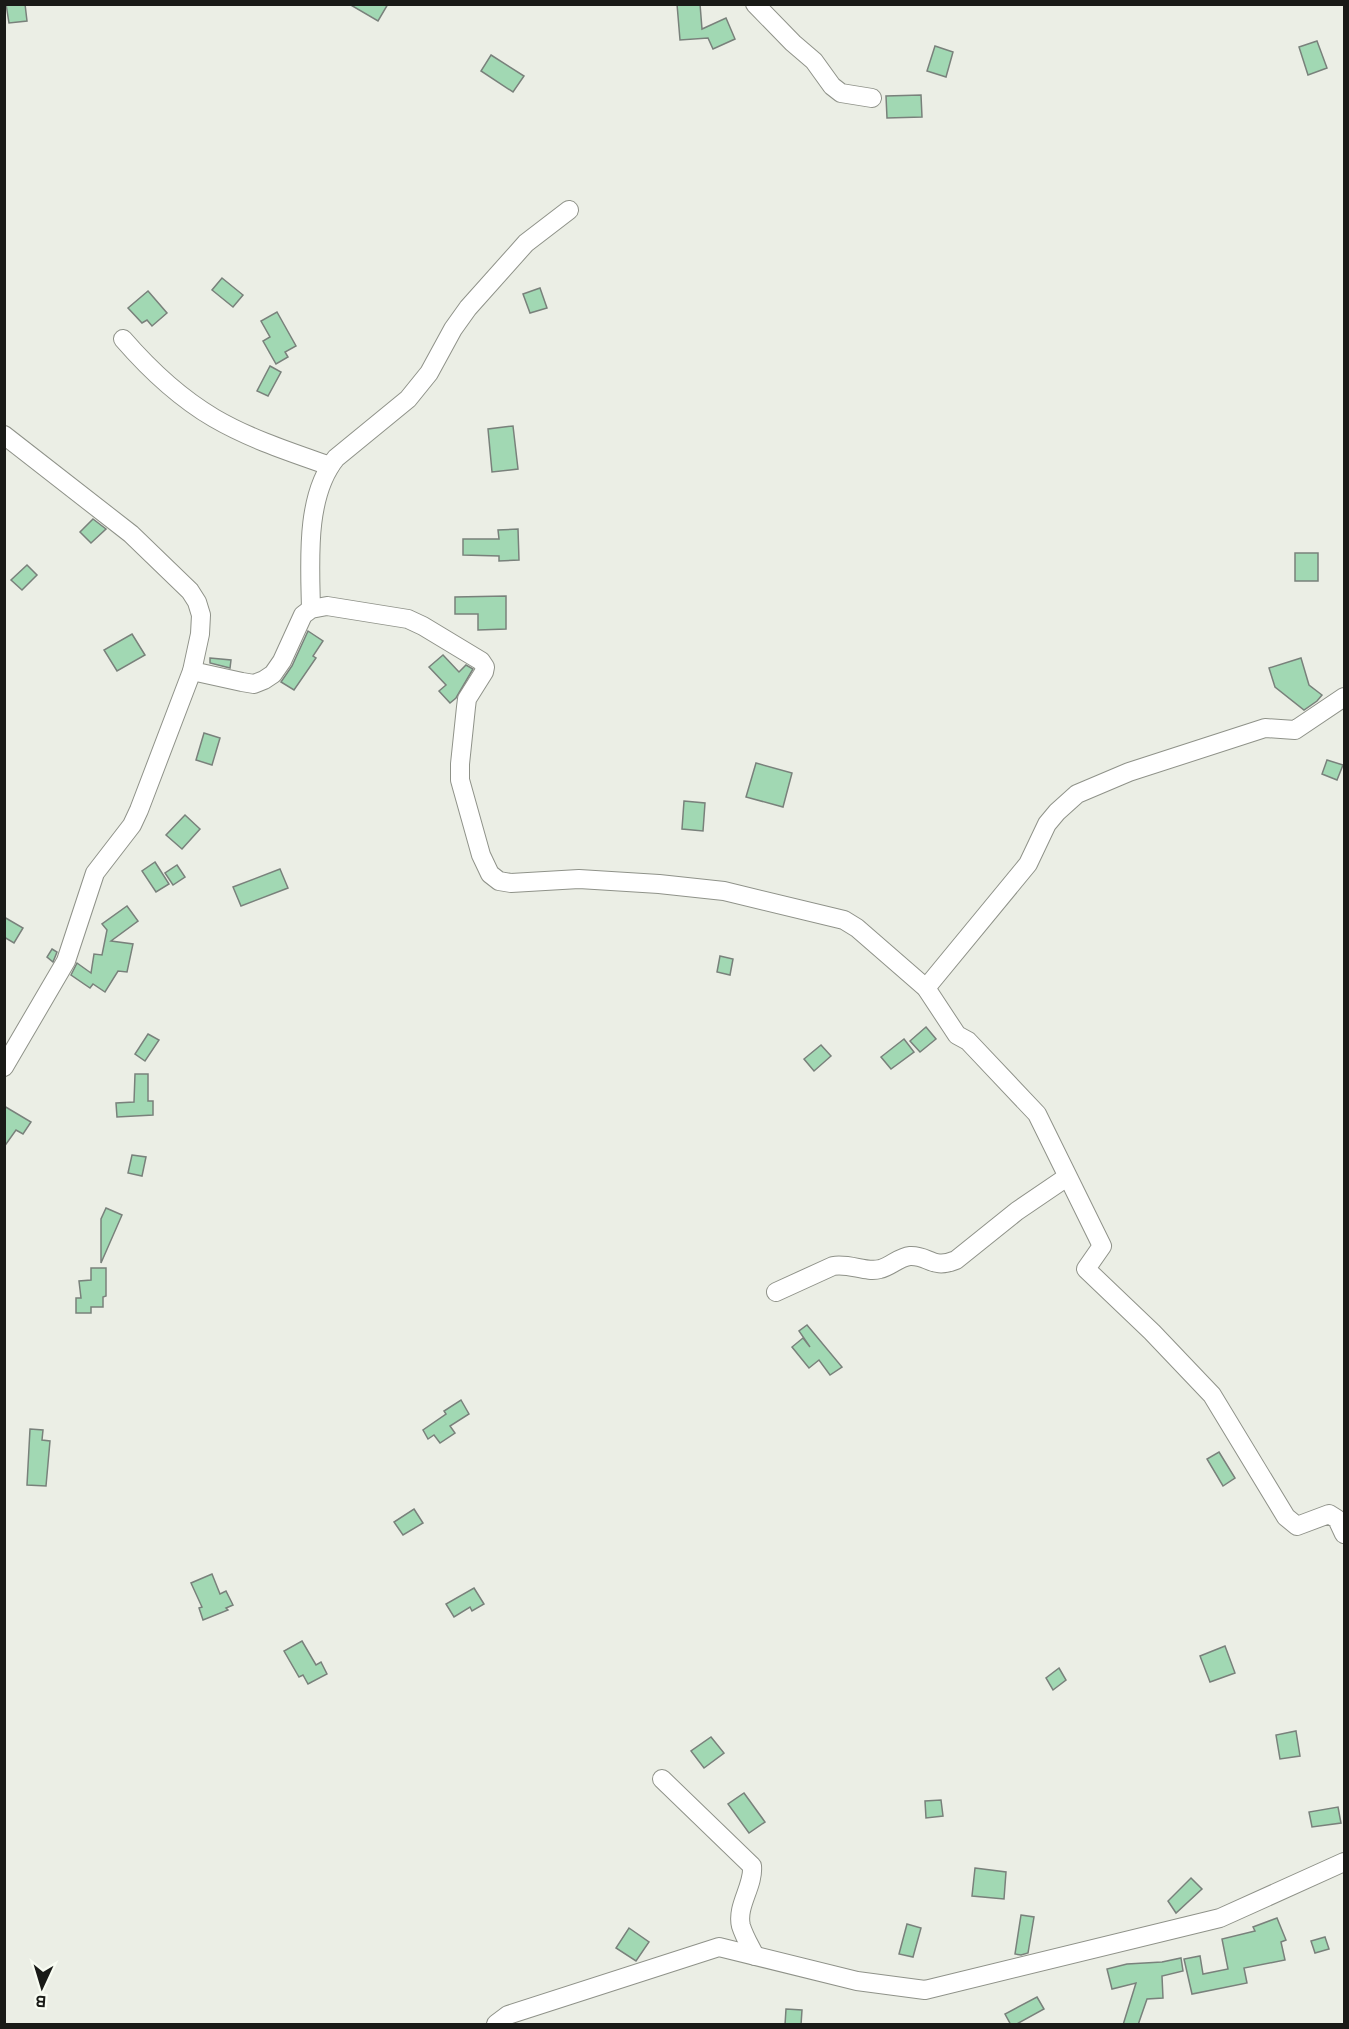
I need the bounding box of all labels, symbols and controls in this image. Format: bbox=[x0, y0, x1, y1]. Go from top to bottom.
north arrow bbox=[12, 1957, 72, 2017]
text: B bbox=[35, 1990, 47, 2010]

